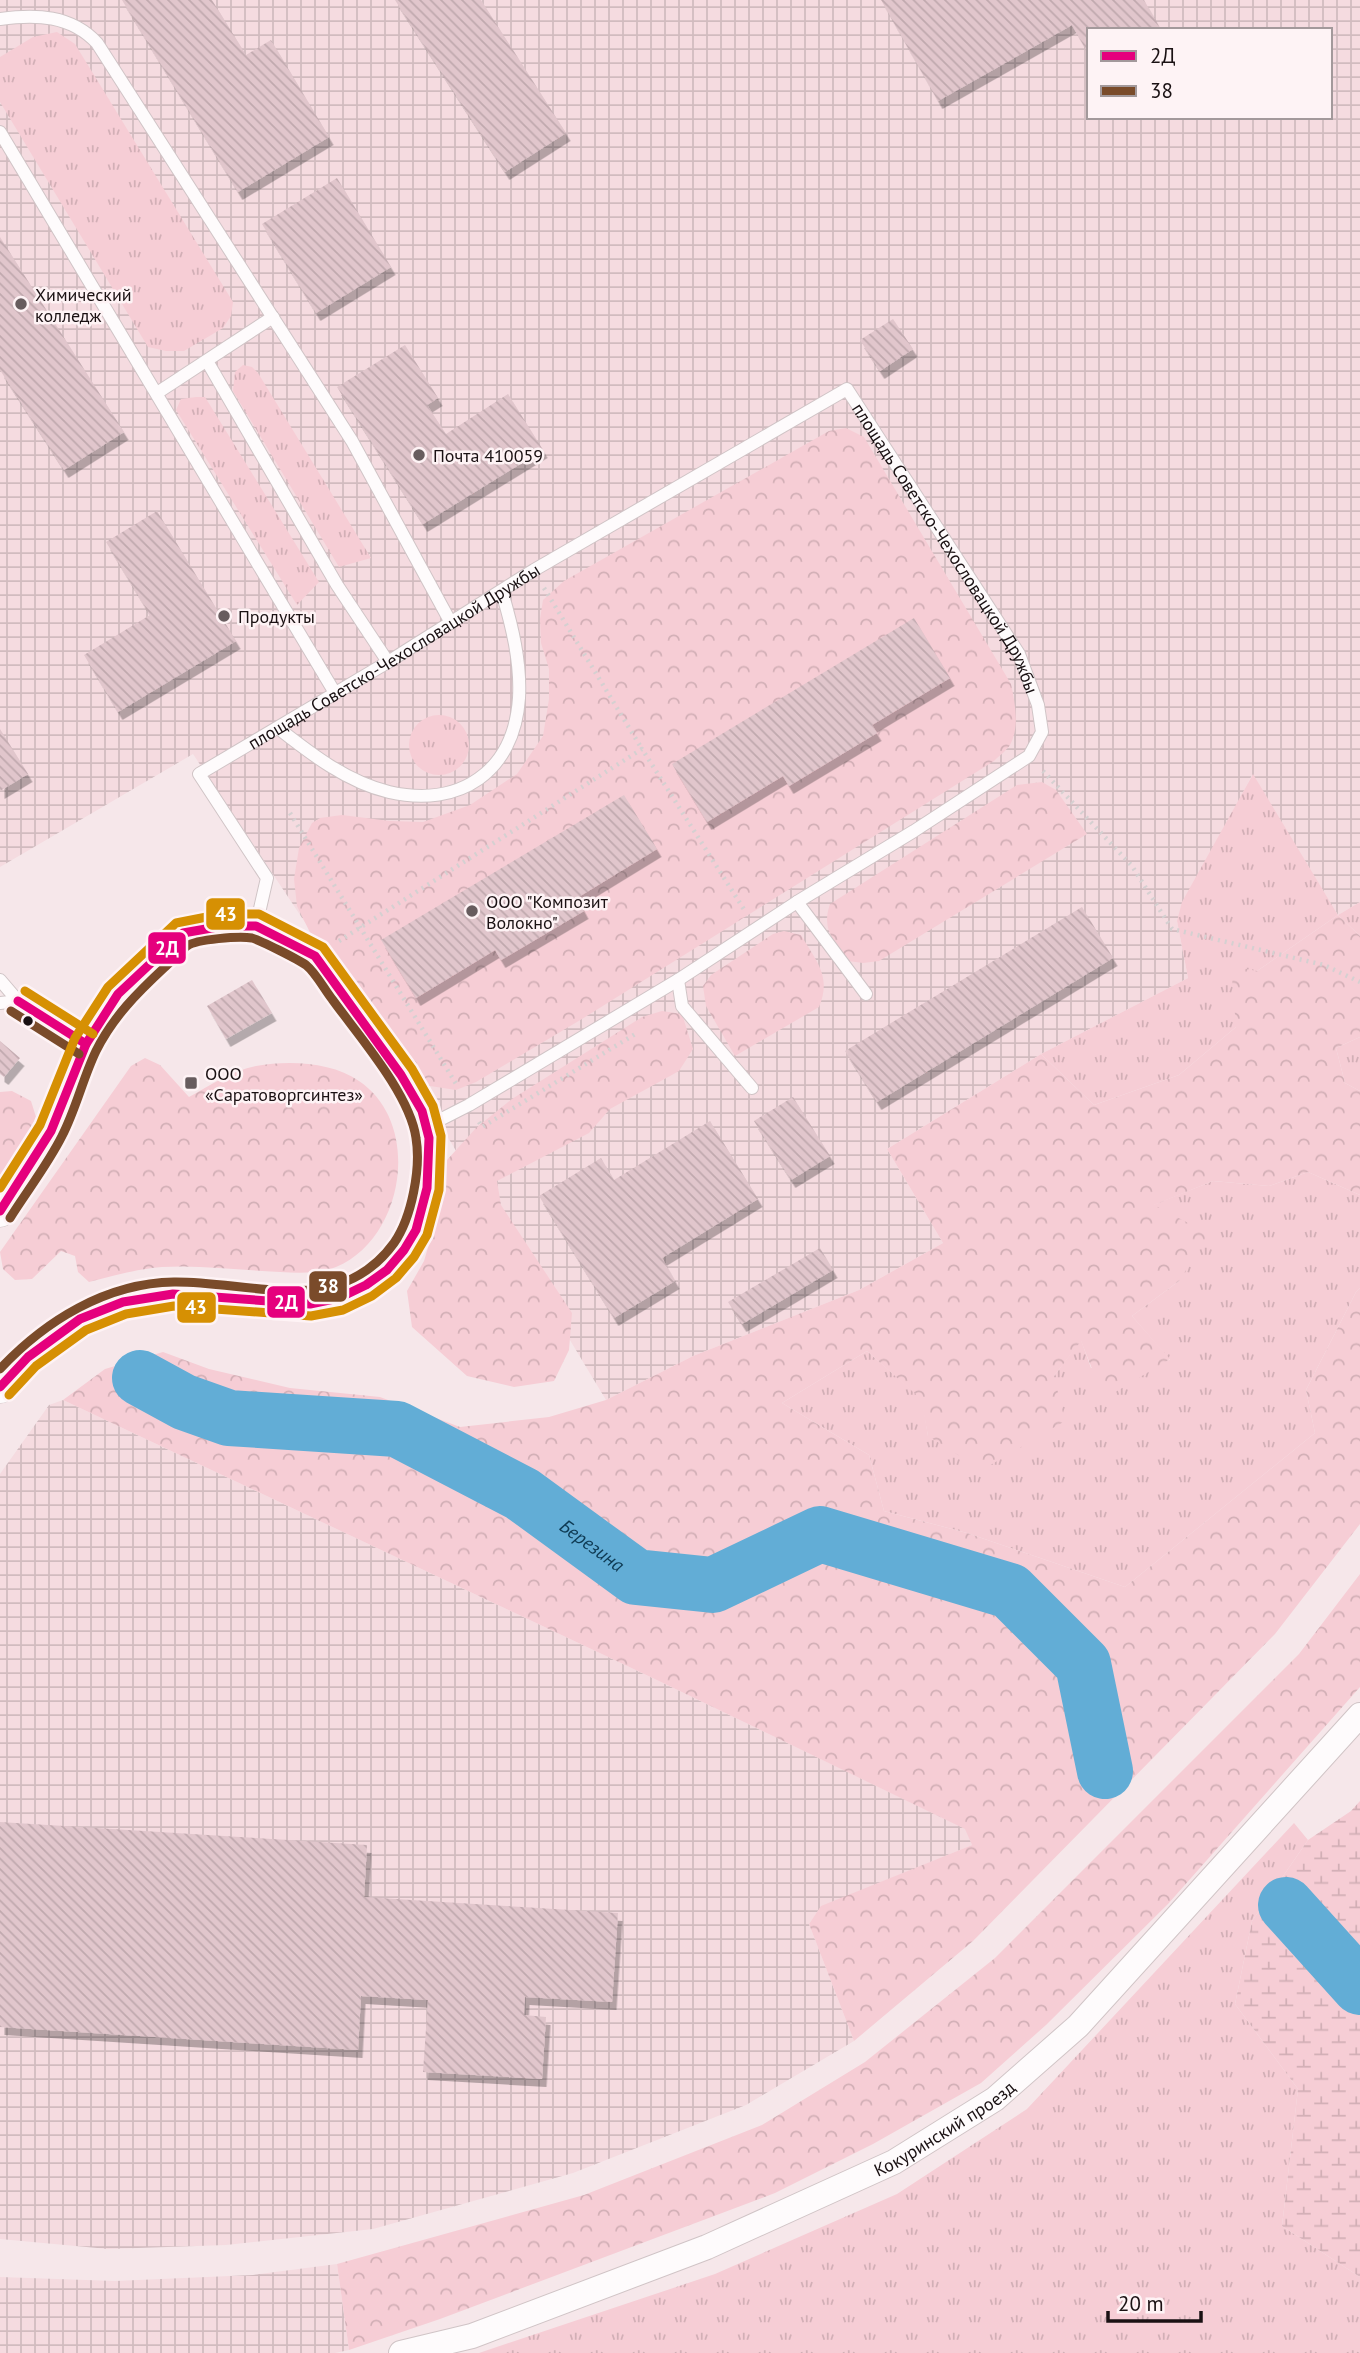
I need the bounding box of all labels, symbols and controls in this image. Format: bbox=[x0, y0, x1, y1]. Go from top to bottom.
legend bbox=[1087, 28, 1332, 119]
text: 2Д bbox=[1150, 42, 1176, 69]
text: 38 bbox=[1150, 77, 1173, 104]
place label: Химический колледж bbox=[35, 283, 132, 327]
marker: Химический колледж bbox=[13, 296, 29, 312]
street label: площадь Советско-Чехословацкой Дружбы bbox=[847, 398, 1044, 696]
place label: Почта 410059 bbox=[433, 444, 543, 467]
marker: Почта 410059 bbox=[411, 447, 427, 463]
street label: площадь Советско-Чехословацкой Дружбы bbox=[243, 558, 544, 754]
place label: Продукты bbox=[238, 605, 315, 628]
marker: Продукты bbox=[216, 608, 232, 624]
place label: ООО "Композит Волокно" bbox=[486, 890, 609, 934]
line badge: 43 bbox=[205, 897, 246, 931]
text: 43 bbox=[215, 902, 237, 926]
marker: ООО "Композит Волокно" bbox=[464, 903, 480, 919]
line badge: 2Д bbox=[147, 931, 187, 965]
text: 2Д bbox=[155, 936, 179, 960]
unlabelled marker bbox=[21, 1014, 35, 1028]
place label: ООО «Саратоворгсинтез» bbox=[205, 1062, 363, 1106]
marker: ООО «Саратоворгсинтез» bbox=[183, 1075, 199, 1091]
line badge: 38 bbox=[308, 1270, 348, 1303]
text: 38 bbox=[317, 1274, 339, 1298]
line badge: 2Д bbox=[266, 1285, 306, 1319]
text: 2Д bbox=[274, 1290, 298, 1314]
line badge: 43 bbox=[176, 1291, 217, 1324]
text: 43 bbox=[185, 1295, 207, 1319]
water label: Березина bbox=[555, 1514, 630, 1577]
street label: Кокуринский проезд bbox=[870, 2075, 1020, 2181]
scale bar bbox=[1108, 2280, 1201, 2324]
text: 20 m bbox=[1118, 2290, 1164, 2317]

